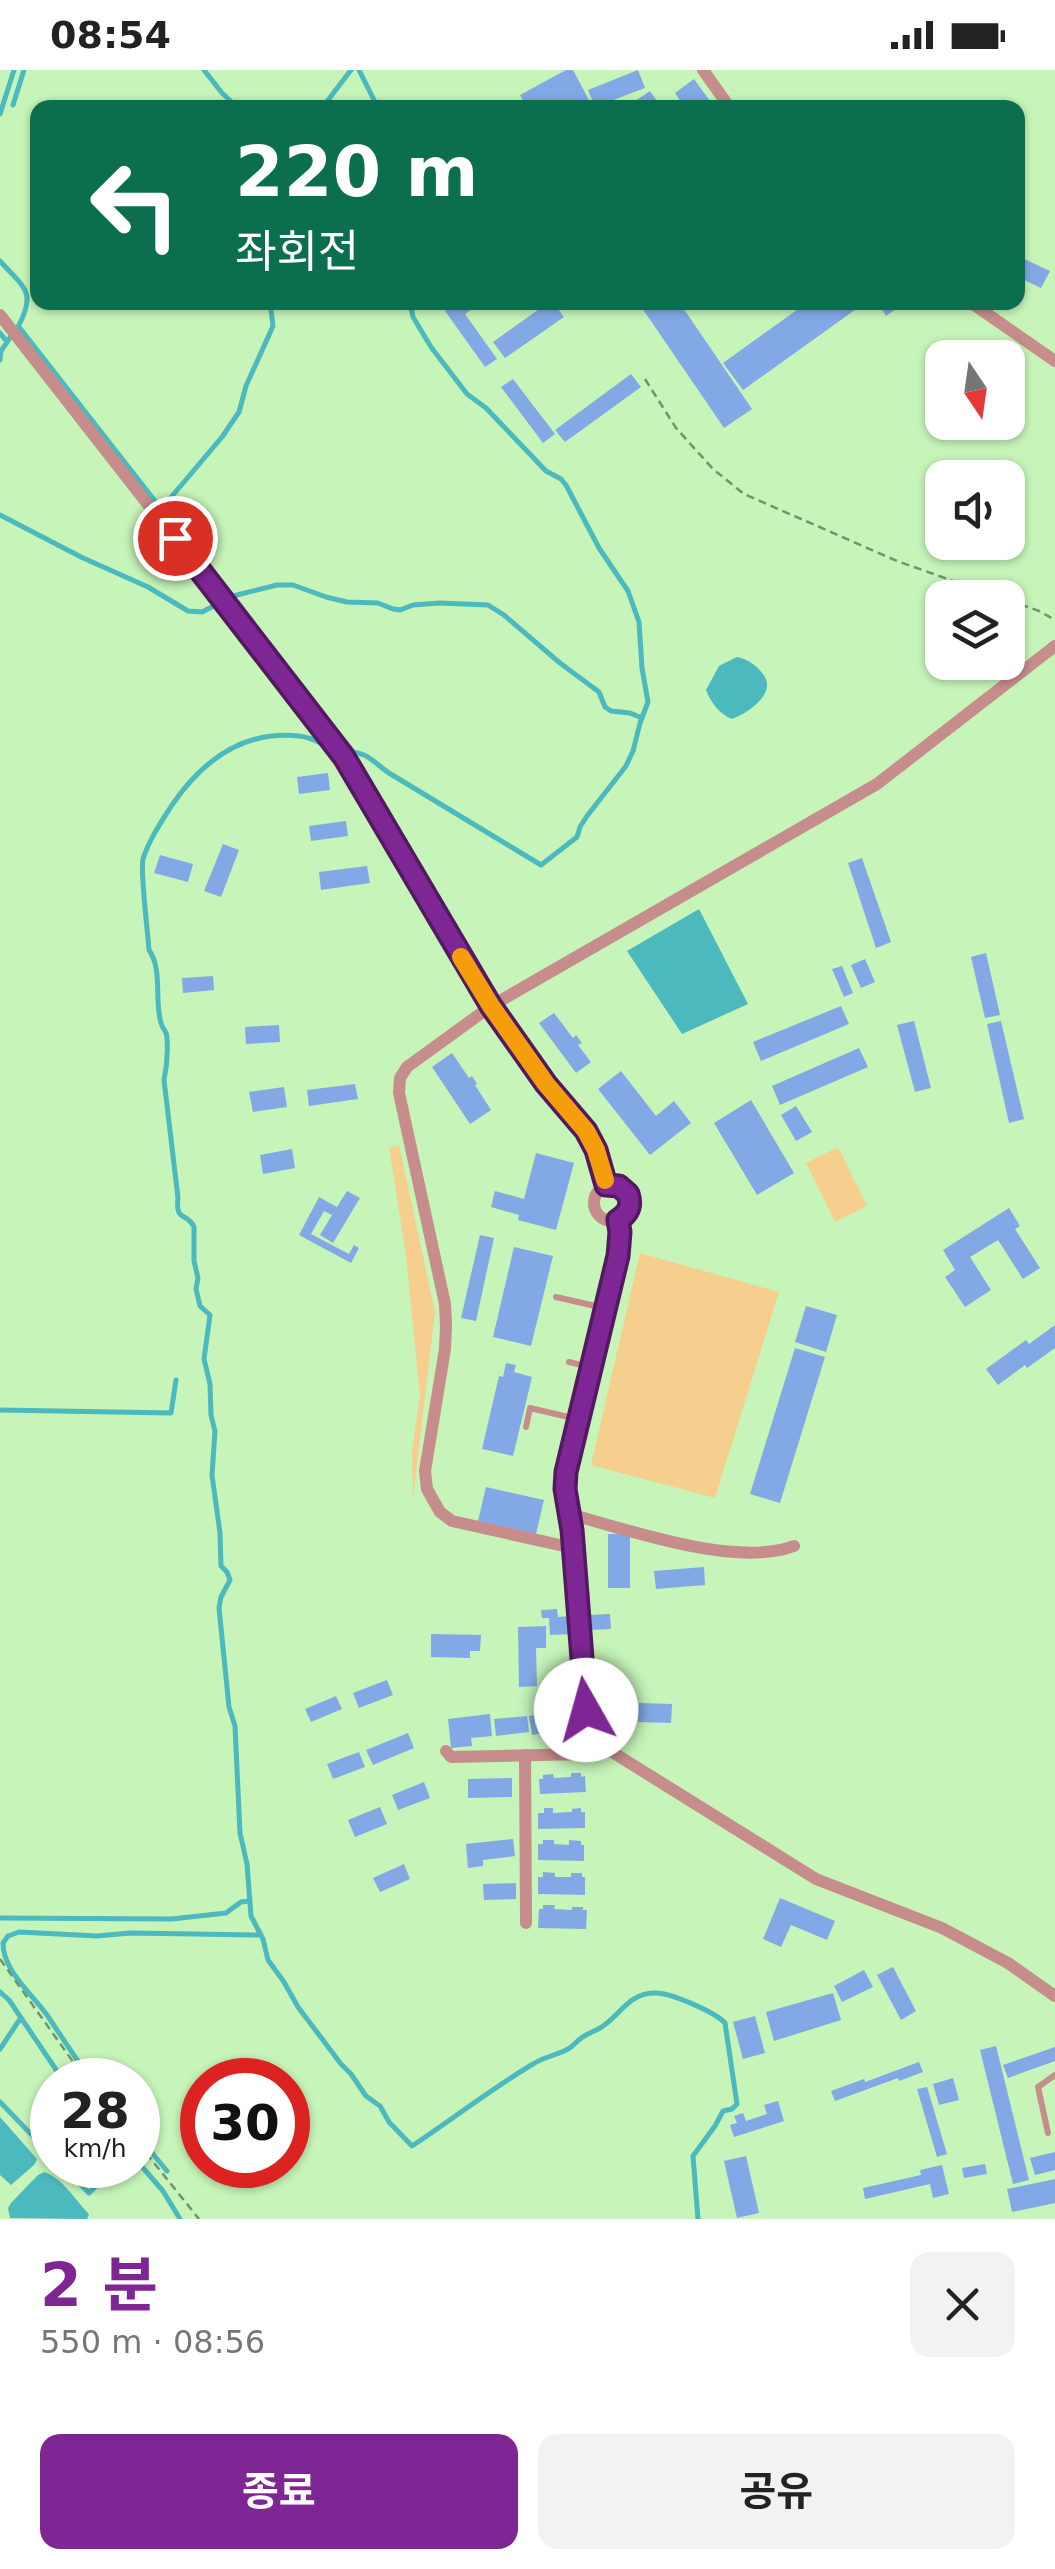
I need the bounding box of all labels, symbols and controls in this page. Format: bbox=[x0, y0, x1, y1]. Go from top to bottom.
text: 08:54 bbox=[50, 13, 171, 57]
text: 220 m bbox=[235, 131, 478, 213]
icon: left bbox=[70, 140, 200, 270]
text: 좌회전 bbox=[235, 225, 359, 278]
north arrow bbox=[925, 340, 1025, 440]
map controls bbox=[925, 340, 1025, 680]
button: sound bbox=[925, 460, 1025, 560]
pin bbox=[133, 496, 218, 581]
icon: arrive bbox=[148, 511, 203, 566]
button: layers bbox=[925, 580, 1025, 680]
position arrow bbox=[534, 1658, 638, 1762]
speed limit sign: 30 bbox=[180, 2058, 310, 2188]
text: 28 bbox=[60, 2082, 130, 2140]
text: km/h bbox=[63, 2134, 127, 2163]
text: 2 분 bbox=[40, 2250, 158, 2320]
button: close bbox=[910, 2252, 1015, 2357]
text: 550 m · 08:56 bbox=[40, 2323, 265, 2361]
button: 종료 bbox=[40, 2434, 518, 2549]
button: 공유 bbox=[538, 2434, 1015, 2549]

